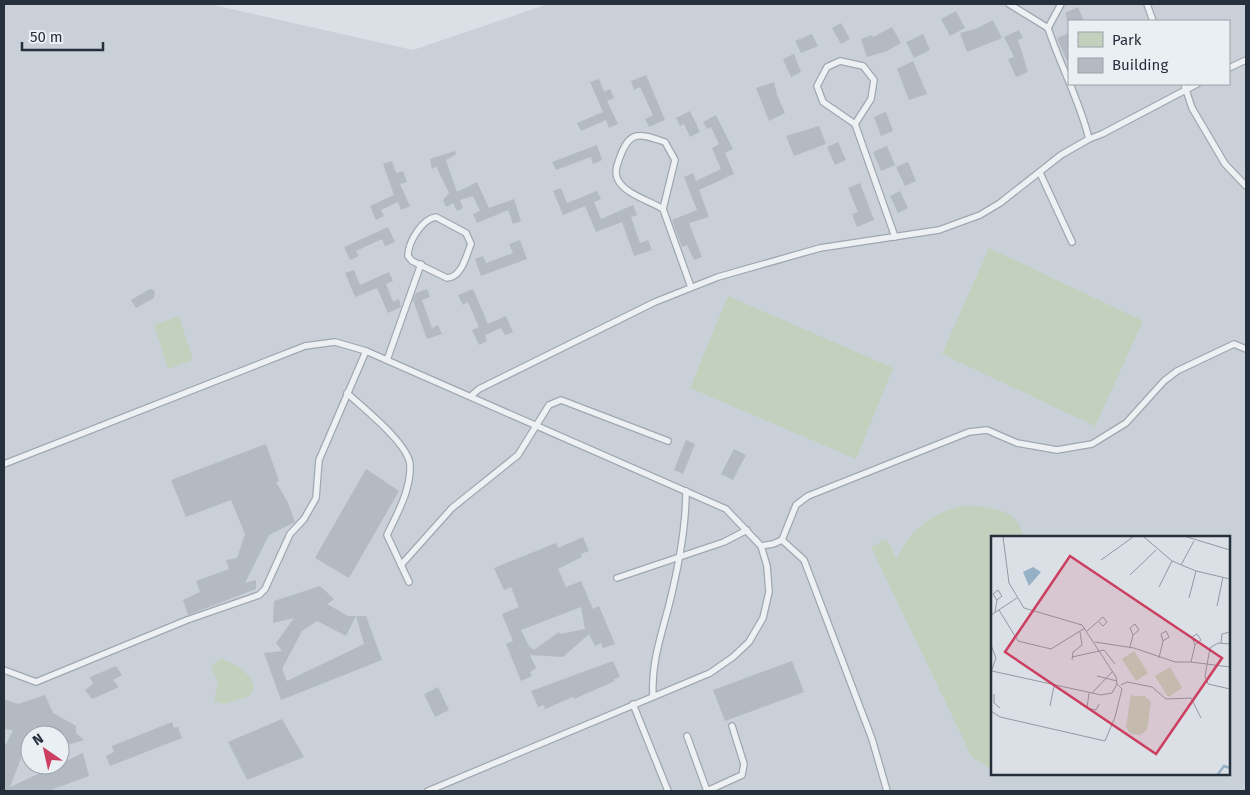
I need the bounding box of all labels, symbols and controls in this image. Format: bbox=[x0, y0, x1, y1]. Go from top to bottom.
scale bar bbox=[22, 20, 104, 52]
legend bbox=[1068, 20, 1230, 85]
text: 50 m bbox=[30, 28, 63, 46]
text: Park bbox=[1112, 31, 1142, 49]
text: Building bbox=[1112, 56, 1168, 74]
inset map bbox=[991, 536, 1230, 775]
north arrow bbox=[20, 725, 70, 775]
text: N bbox=[29, 730, 47, 749]

